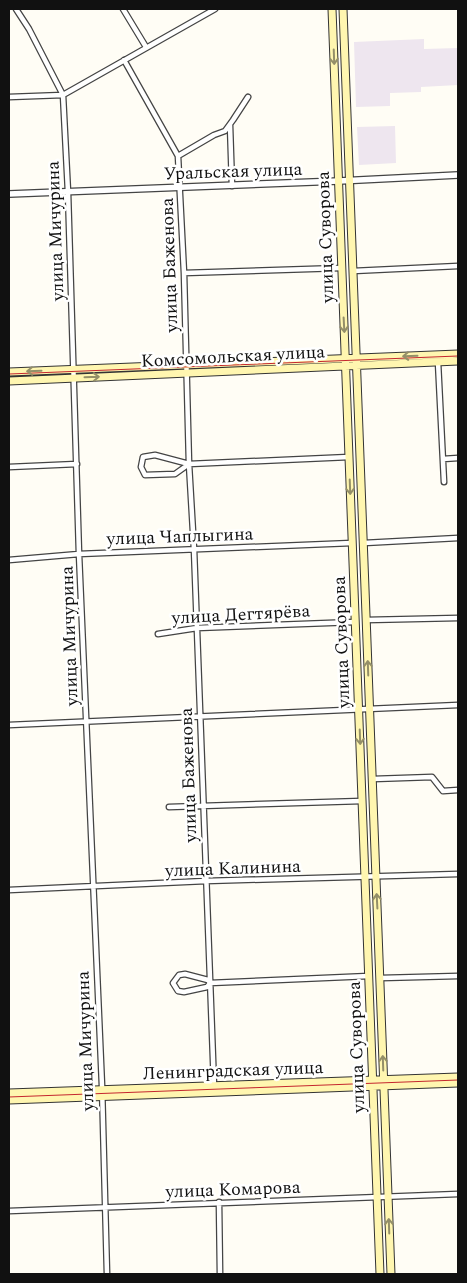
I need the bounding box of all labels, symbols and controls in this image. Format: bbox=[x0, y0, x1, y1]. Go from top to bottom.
one-way arrow bbox=[329, 49, 338, 65]
street label: Уральская улица bbox=[163, 156, 303, 187]
street label: улица Мичурина bbox=[40, 160, 71, 302]
street label: улица Суворова bbox=[310, 170, 341, 304]
street label: улица Баженова bbox=[154, 197, 185, 334]
one-way arrow bbox=[339, 317, 348, 333]
street label: Комсомольская улица bbox=[140, 338, 326, 375]
one-way arrow bbox=[402, 351, 418, 361]
one-way arrow bbox=[26, 367, 42, 376]
one-way arrow bbox=[84, 373, 100, 382]
one-way arrow bbox=[345, 478, 355, 495]
street label: улица Чаплыгина bbox=[105, 520, 254, 553]
street label: улица Мичурина bbox=[54, 565, 85, 707]
street label: улица Суворова bbox=[326, 575, 357, 709]
street label: улица Дегтярёва bbox=[170, 597, 311, 632]
one-way arrow bbox=[364, 661, 373, 677]
street label: улица Баженова bbox=[173, 707, 204, 844]
one-way arrow bbox=[355, 729, 364, 745]
street label: улица Калинина bbox=[164, 853, 302, 884]
one-way arrow bbox=[372, 893, 381, 909]
street label: улица Мичурина bbox=[70, 970, 101, 1112]
street label: улица Суворова bbox=[341, 980, 372, 1114]
street label: Ленинградская улица bbox=[142, 1054, 324, 1087]
one-way arrow bbox=[378, 1055, 388, 1072]
street label: улица Комарова bbox=[164, 1174, 301, 1205]
one-way arrow bbox=[384, 1218, 394, 1234]

